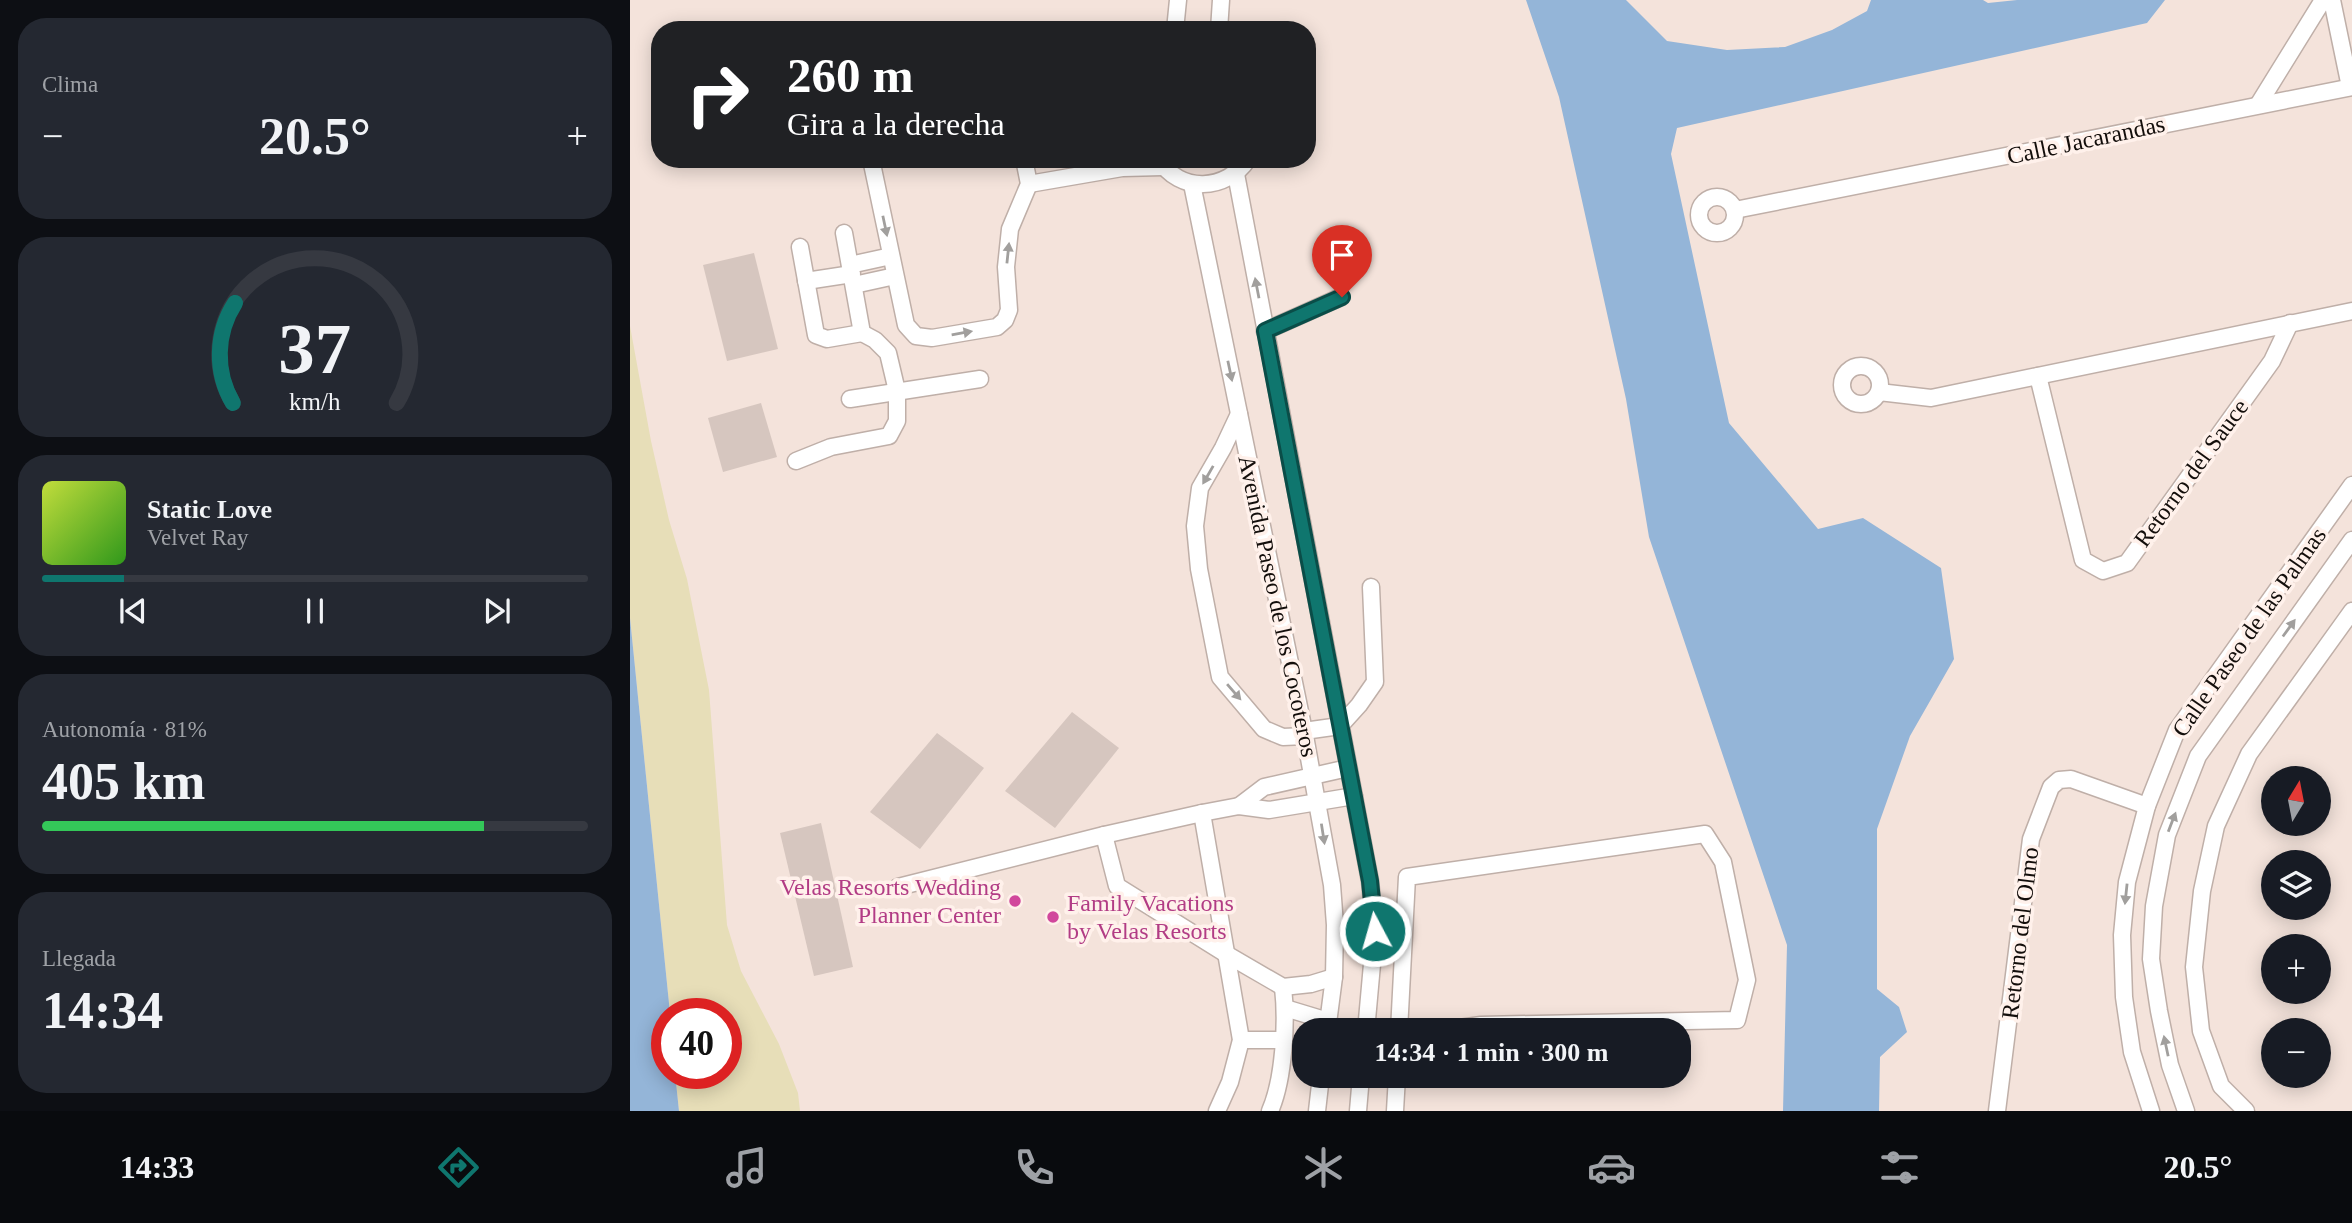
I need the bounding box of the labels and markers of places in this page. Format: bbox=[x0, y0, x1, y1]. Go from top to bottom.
pin bbox=[1312, 225, 1372, 297]
place label: Velas Resorts Wedding Planner Center bbox=[779, 874, 1001, 928]
place label: Family Vacations by Velas Resorts bbox=[1067, 890, 1234, 944]
marker: Velas Resorts Wedding Planner Center bbox=[1007, 893, 1023, 909]
marker: Family Vacations by Velas Resorts bbox=[1045, 909, 1061, 925]

